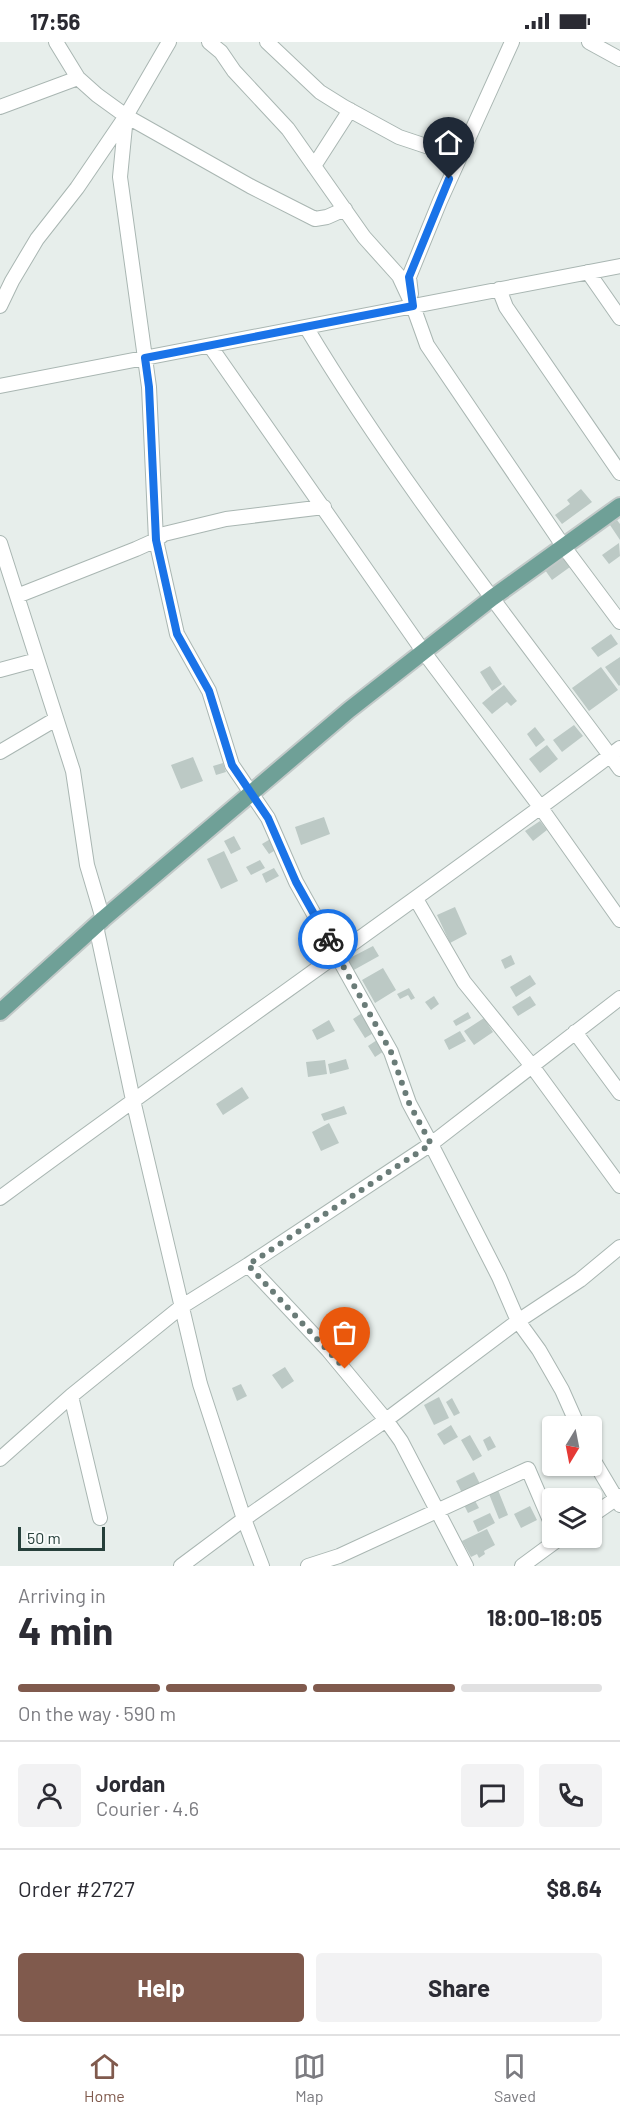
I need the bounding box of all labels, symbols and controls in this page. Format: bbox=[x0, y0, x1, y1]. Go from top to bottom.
text: 17:56 bbox=[30, 8, 80, 34]
pin bbox=[423, 117, 474, 179]
icon: home bbox=[432, 126, 465, 159]
courier bbox=[298, 909, 358, 969]
icon: bike bbox=[312, 923, 345, 956]
pin bbox=[319, 1307, 370, 1369]
icon: bag bbox=[328, 1316, 361, 1349]
north arrow bbox=[542, 1416, 602, 1476]
map controls bbox=[542, 1416, 602, 1548]
button: layers bbox=[542, 1488, 602, 1548]
scale bar bbox=[18, 1524, 105, 1552]
text: 50 m bbox=[27, 1528, 61, 1547]
text: Arriving in bbox=[18, 1583, 106, 1607]
text: 18:00–18:05 bbox=[487, 1604, 602, 1630]
text: 4 min bbox=[18, 1606, 113, 1653]
text: On the way · 590 m bbox=[18, 1701, 176, 1725]
button: person bbox=[18, 1764, 81, 1827]
button: chat bbox=[461, 1764, 524, 1827]
button: phone bbox=[539, 1764, 602, 1827]
text: Jordan bbox=[96, 1770, 165, 1796]
text: Courier · 4.6 bbox=[96, 1796, 199, 1820]
text: Order #2727 bbox=[18, 1875, 135, 1901]
text: $8.64 bbox=[546, 1875, 602, 1901]
button: Help bbox=[18, 1953, 304, 2022]
button: Share bbox=[316, 1953, 602, 2022]
tab: Home bbox=[84, 2050, 125, 2105]
tab: Map bbox=[293, 2050, 326, 2105]
tab: Saved bbox=[494, 2050, 536, 2105]

